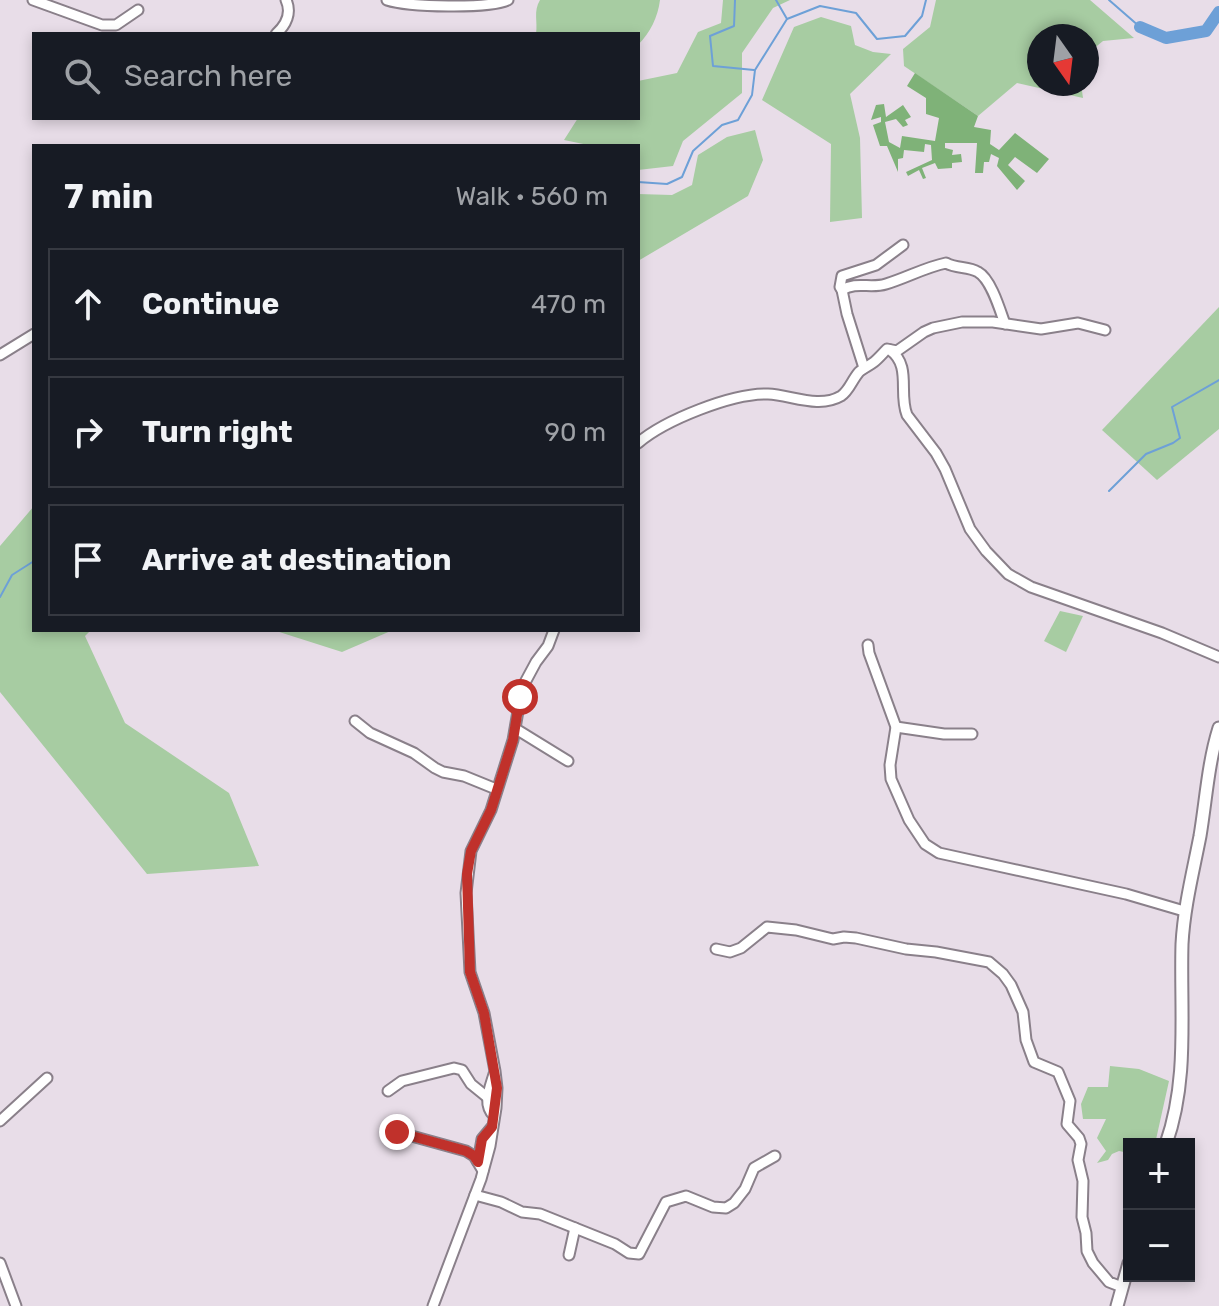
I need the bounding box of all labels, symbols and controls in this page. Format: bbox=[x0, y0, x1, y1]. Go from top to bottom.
north arrow bbox=[1027, 24, 1099, 96]
search box bbox=[32, 32, 640, 120]
icon: search bbox=[60, 54, 104, 98]
text: Search here bbox=[124, 58, 292, 94]
text: 7 min bbox=[64, 176, 153, 217]
text: Walk · 560 m bbox=[455, 181, 608, 212]
icon: ahead bbox=[66, 282, 110, 326]
text: Continue bbox=[142, 286, 279, 322]
text: 470 m bbox=[531, 289, 606, 320]
icon: right bbox=[66, 410, 110, 454]
text: Turn right bbox=[142, 414, 293, 450]
text: 90 m bbox=[545, 417, 606, 448]
icon: arrive bbox=[66, 538, 110, 582]
text: Arrive at destination bbox=[142, 542, 452, 578]
route start bbox=[502, 679, 538, 715]
route end bbox=[379, 1114, 415, 1150]
map controls bbox=[1123, 1138, 1195, 1282]
button: + bbox=[1123, 1138, 1195, 1210]
button: − bbox=[1123, 1210, 1195, 1282]

